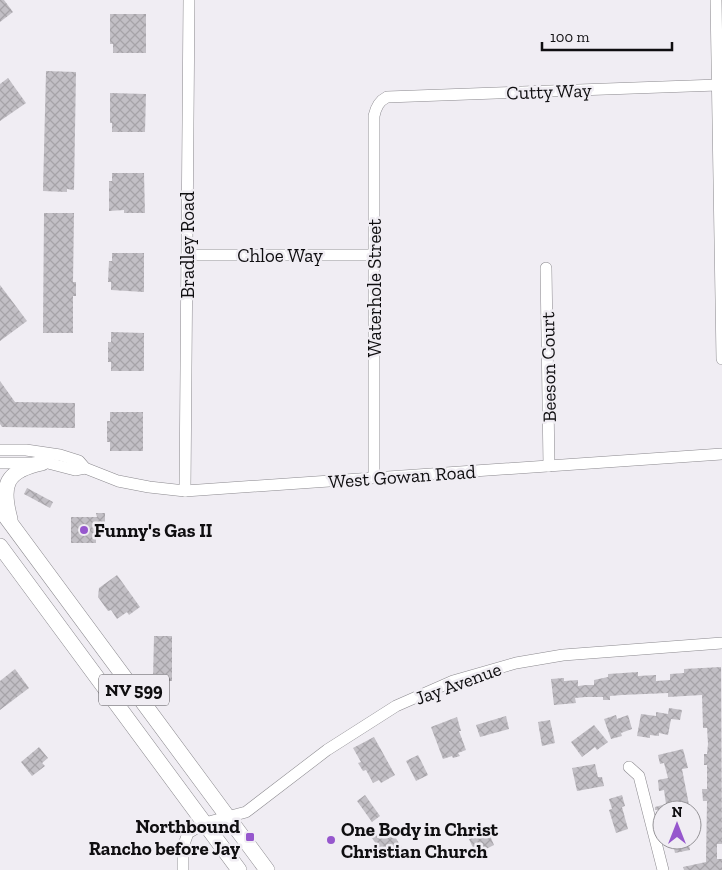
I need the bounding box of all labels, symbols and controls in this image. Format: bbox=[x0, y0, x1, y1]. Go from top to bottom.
scale bar bbox=[542, 20, 672, 52]
text: 100 m bbox=[550, 28, 589, 46]
street label: Cutty Way bbox=[506, 79, 592, 104]
street label: Bradley Road bbox=[176, 191, 199, 299]
street label: Waterhole Street bbox=[363, 219, 386, 357]
street label: Chloe Way bbox=[237, 244, 323, 267]
street label: Beeson Court bbox=[536, 312, 561, 422]
street label: West Gowan Road bbox=[327, 460, 477, 493]
place label: Funny's Gas II bbox=[94, 519, 213, 542]
marker: Funny's Gas II bbox=[78, 524, 90, 536]
street label: Jay Avenue bbox=[412, 657, 505, 710]
road number: NV 599 bbox=[99, 674, 169, 706]
north arrow bbox=[652, 800, 702, 850]
text: N bbox=[672, 804, 683, 821]
place label: Northbound Rancho before Jay bbox=[89, 815, 240, 860]
place label: One Body in Christ Christian Church bbox=[341, 818, 499, 863]
marker: Northbound Rancho before Jay bbox=[244, 831, 256, 843]
marker: One Body in Christ Christian Church bbox=[325, 834, 337, 846]

